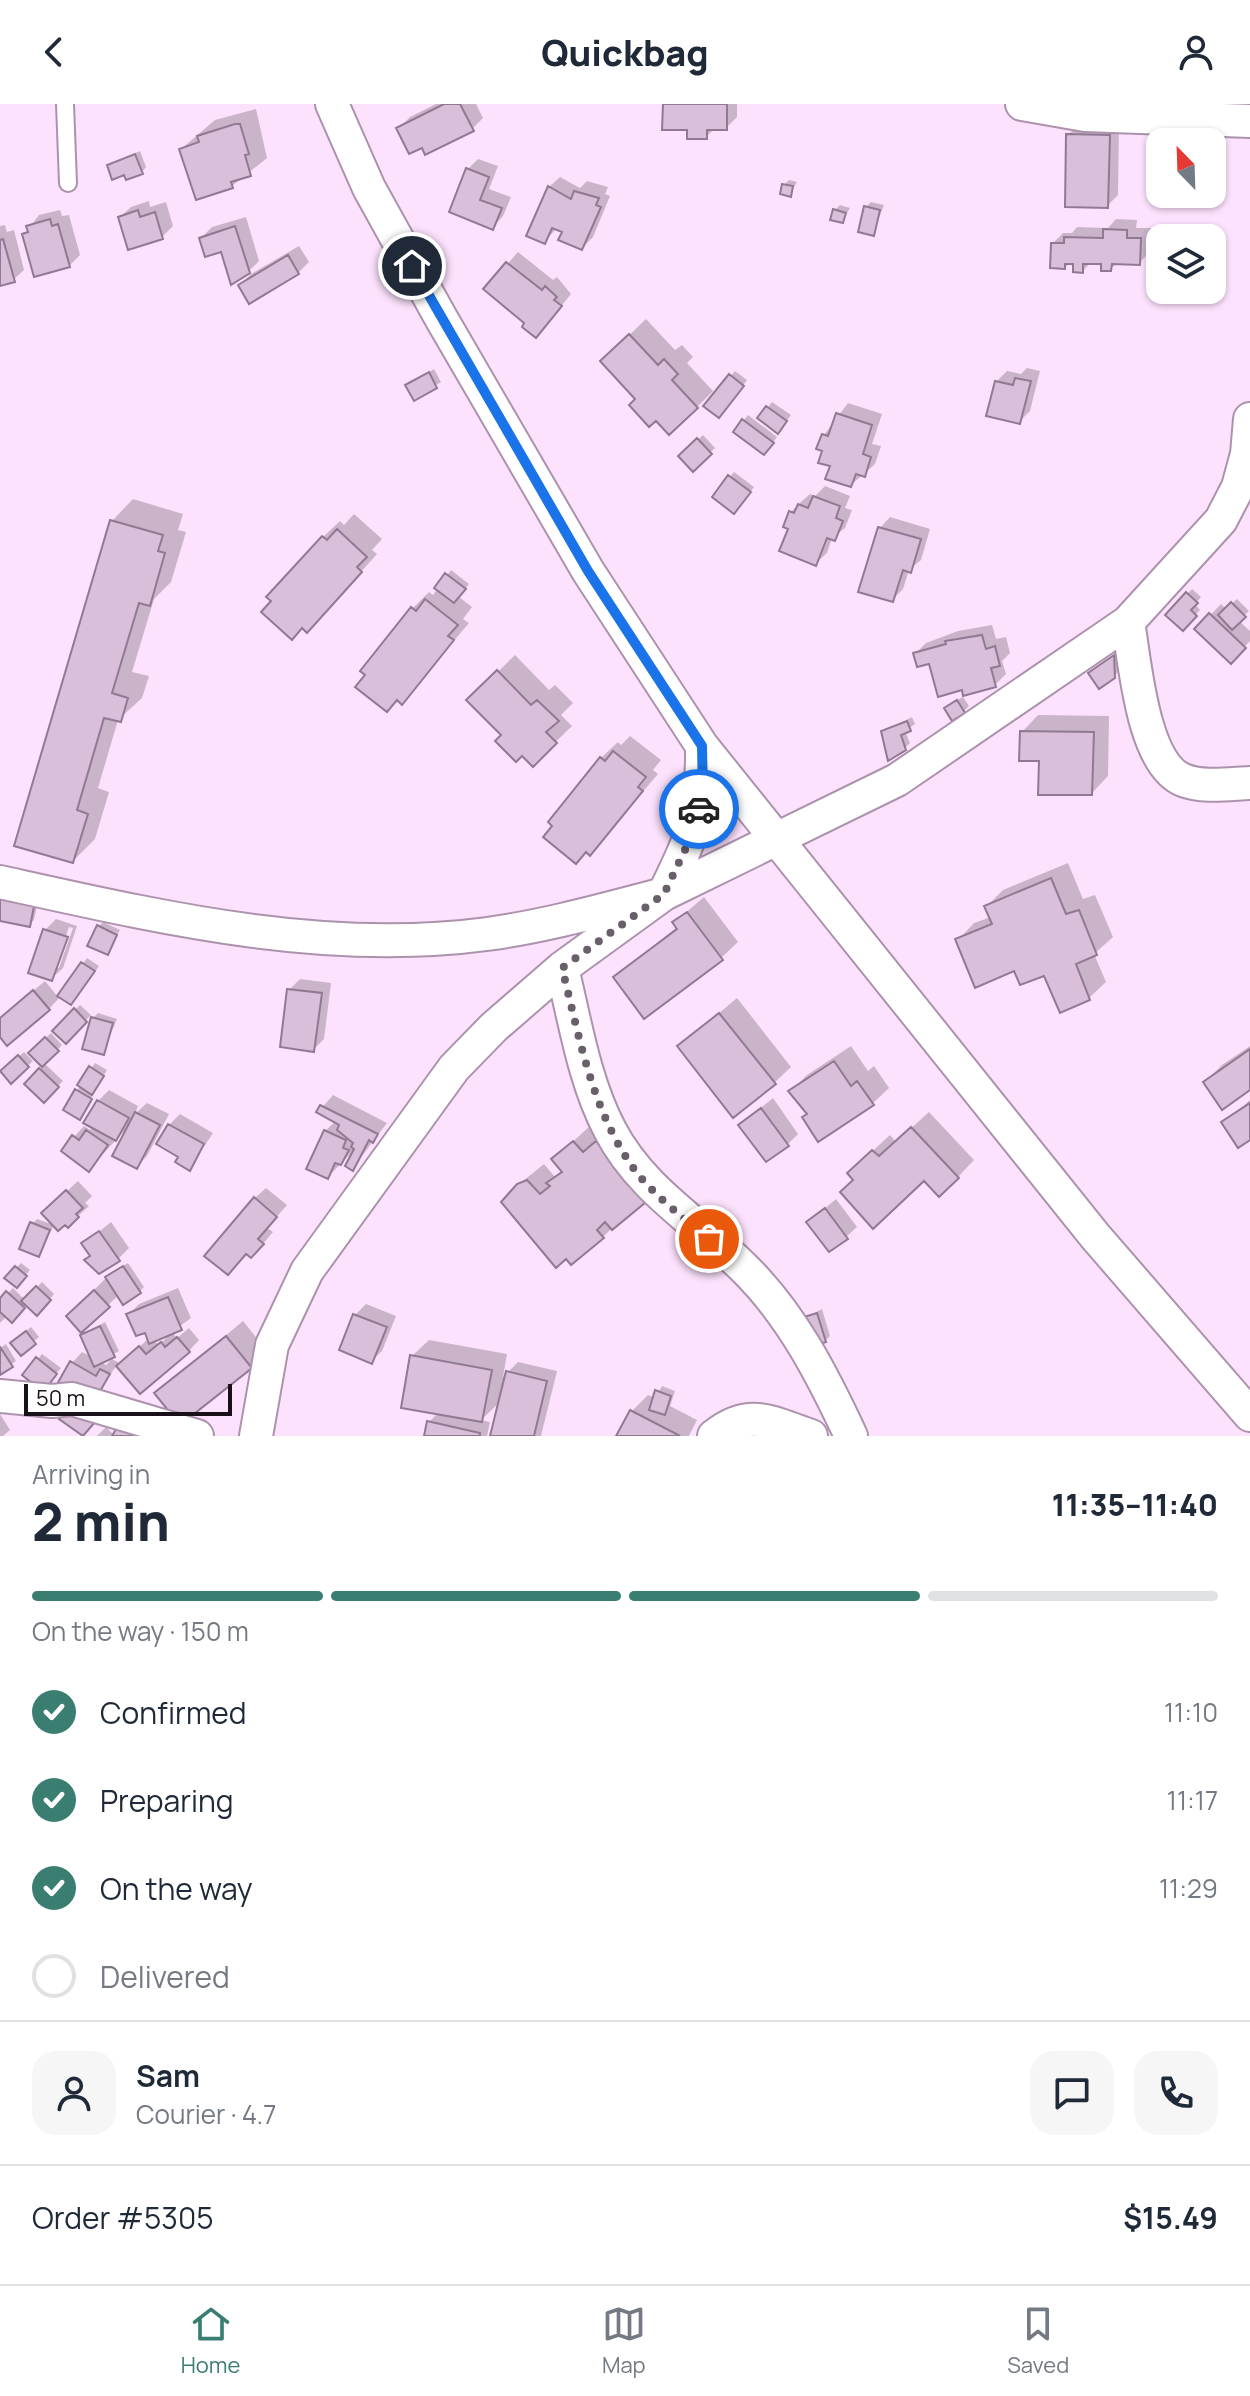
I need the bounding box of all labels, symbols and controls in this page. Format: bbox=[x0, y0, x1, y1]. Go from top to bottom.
text: Quickbag bbox=[541, 28, 709, 77]
icon: back bbox=[32, 30, 76, 74]
icon: person bbox=[1174, 30, 1218, 74]
north arrow bbox=[1146, 128, 1226, 208]
map controls bbox=[1146, 128, 1226, 304]
button: layers bbox=[1146, 224, 1226, 304]
pin bbox=[378, 232, 446, 300]
icon: home bbox=[390, 244, 434, 288]
courier bbox=[659, 769, 739, 849]
icon: car bbox=[677, 787, 721, 831]
pin bbox=[675, 1205, 743, 1273]
icon: bag bbox=[687, 1217, 731, 1261]
scale bar bbox=[24, 1380, 232, 1416]
text: 50 m bbox=[36, 1383, 85, 1413]
text: Arriving in bbox=[32, 1456, 150, 1492]
text: 11:35–11:40 bbox=[1052, 1484, 1218, 1525]
text: 2 min bbox=[32, 1486, 170, 1557]
text: On the way · 150 m bbox=[32, 1613, 249, 1649]
icon: check bbox=[32, 1690, 76, 1734]
text: Confirmed bbox=[100, 1692, 247, 1733]
text: 11:10 bbox=[1164, 1694, 1218, 1730]
icon: check bbox=[32, 1778, 76, 1822]
text: Preparing bbox=[100, 1780, 234, 1821]
text: 11:17 bbox=[1167, 1782, 1218, 1818]
icon: check bbox=[32, 1866, 76, 1910]
text: On the way bbox=[100, 1868, 253, 1909]
text: 11:29 bbox=[1159, 1870, 1218, 1906]
text: Delivered bbox=[100, 1956, 230, 1997]
button: person bbox=[32, 2051, 116, 2135]
button: chat bbox=[1030, 2051, 1114, 2135]
button: phone bbox=[1134, 2051, 1218, 2135]
text: Sam bbox=[136, 2055, 200, 2096]
text: Courier · 4.7 bbox=[136, 2096, 276, 2132]
text: Order #5305 bbox=[32, 2197, 214, 2238]
text: $15.49 bbox=[1123, 2197, 1218, 2238]
tab: Home bbox=[181, 2302, 240, 2380]
tab: Map bbox=[602, 2302, 646, 2380]
tab: Saved bbox=[1007, 2302, 1069, 2380]

